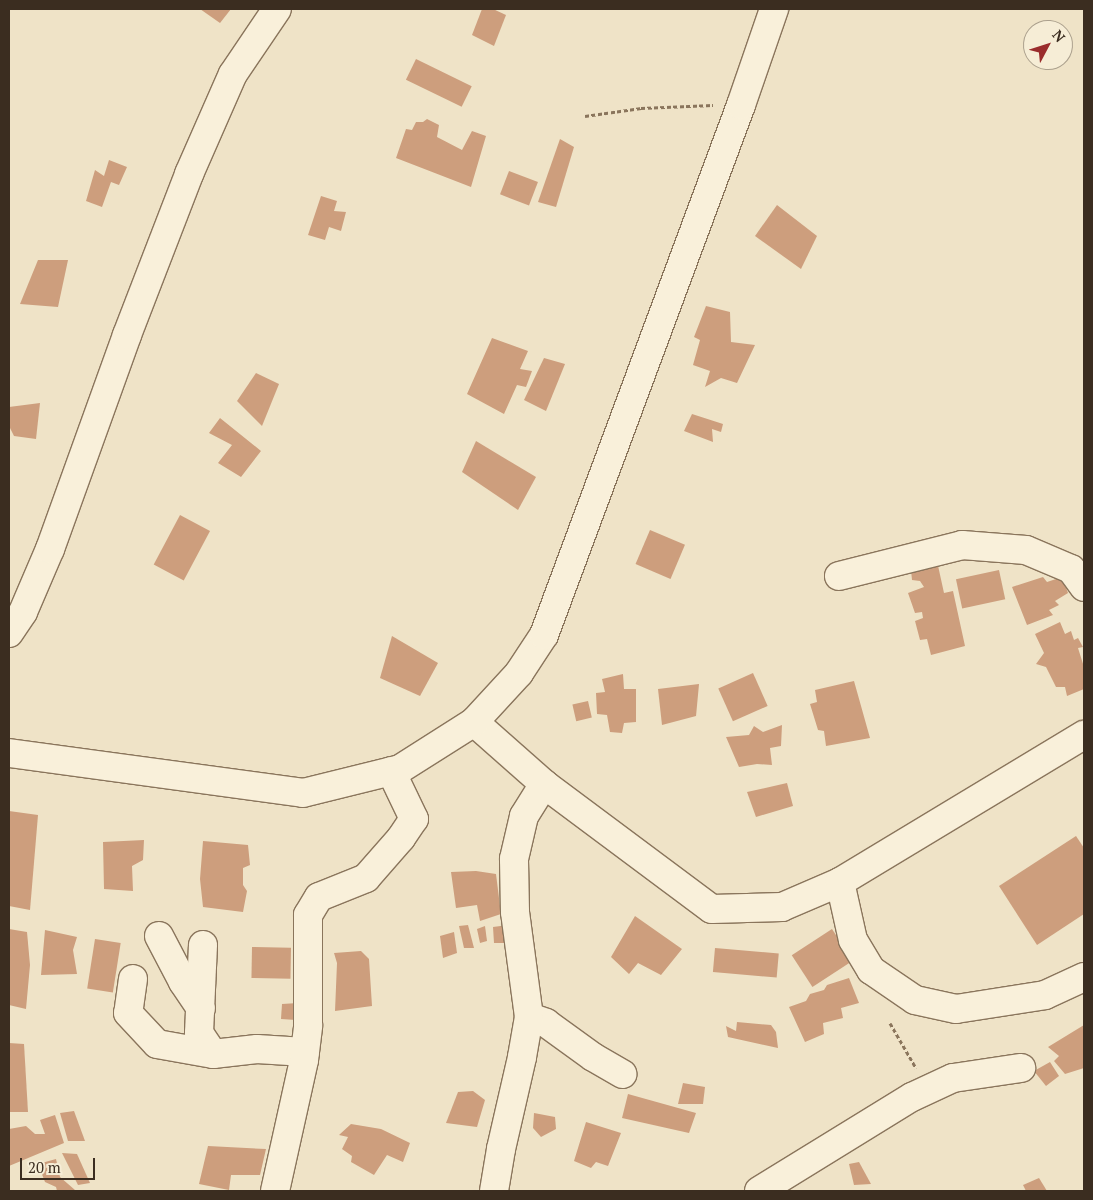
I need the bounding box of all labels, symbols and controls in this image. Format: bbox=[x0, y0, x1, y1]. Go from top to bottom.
north arrow bbox=[1023, 20, 1073, 70]
text: N bbox=[1048, 26, 1070, 46]
scale bar bbox=[22, 1148, 98, 1180]
text: 20 m bbox=[28, 1157, 61, 1177]

